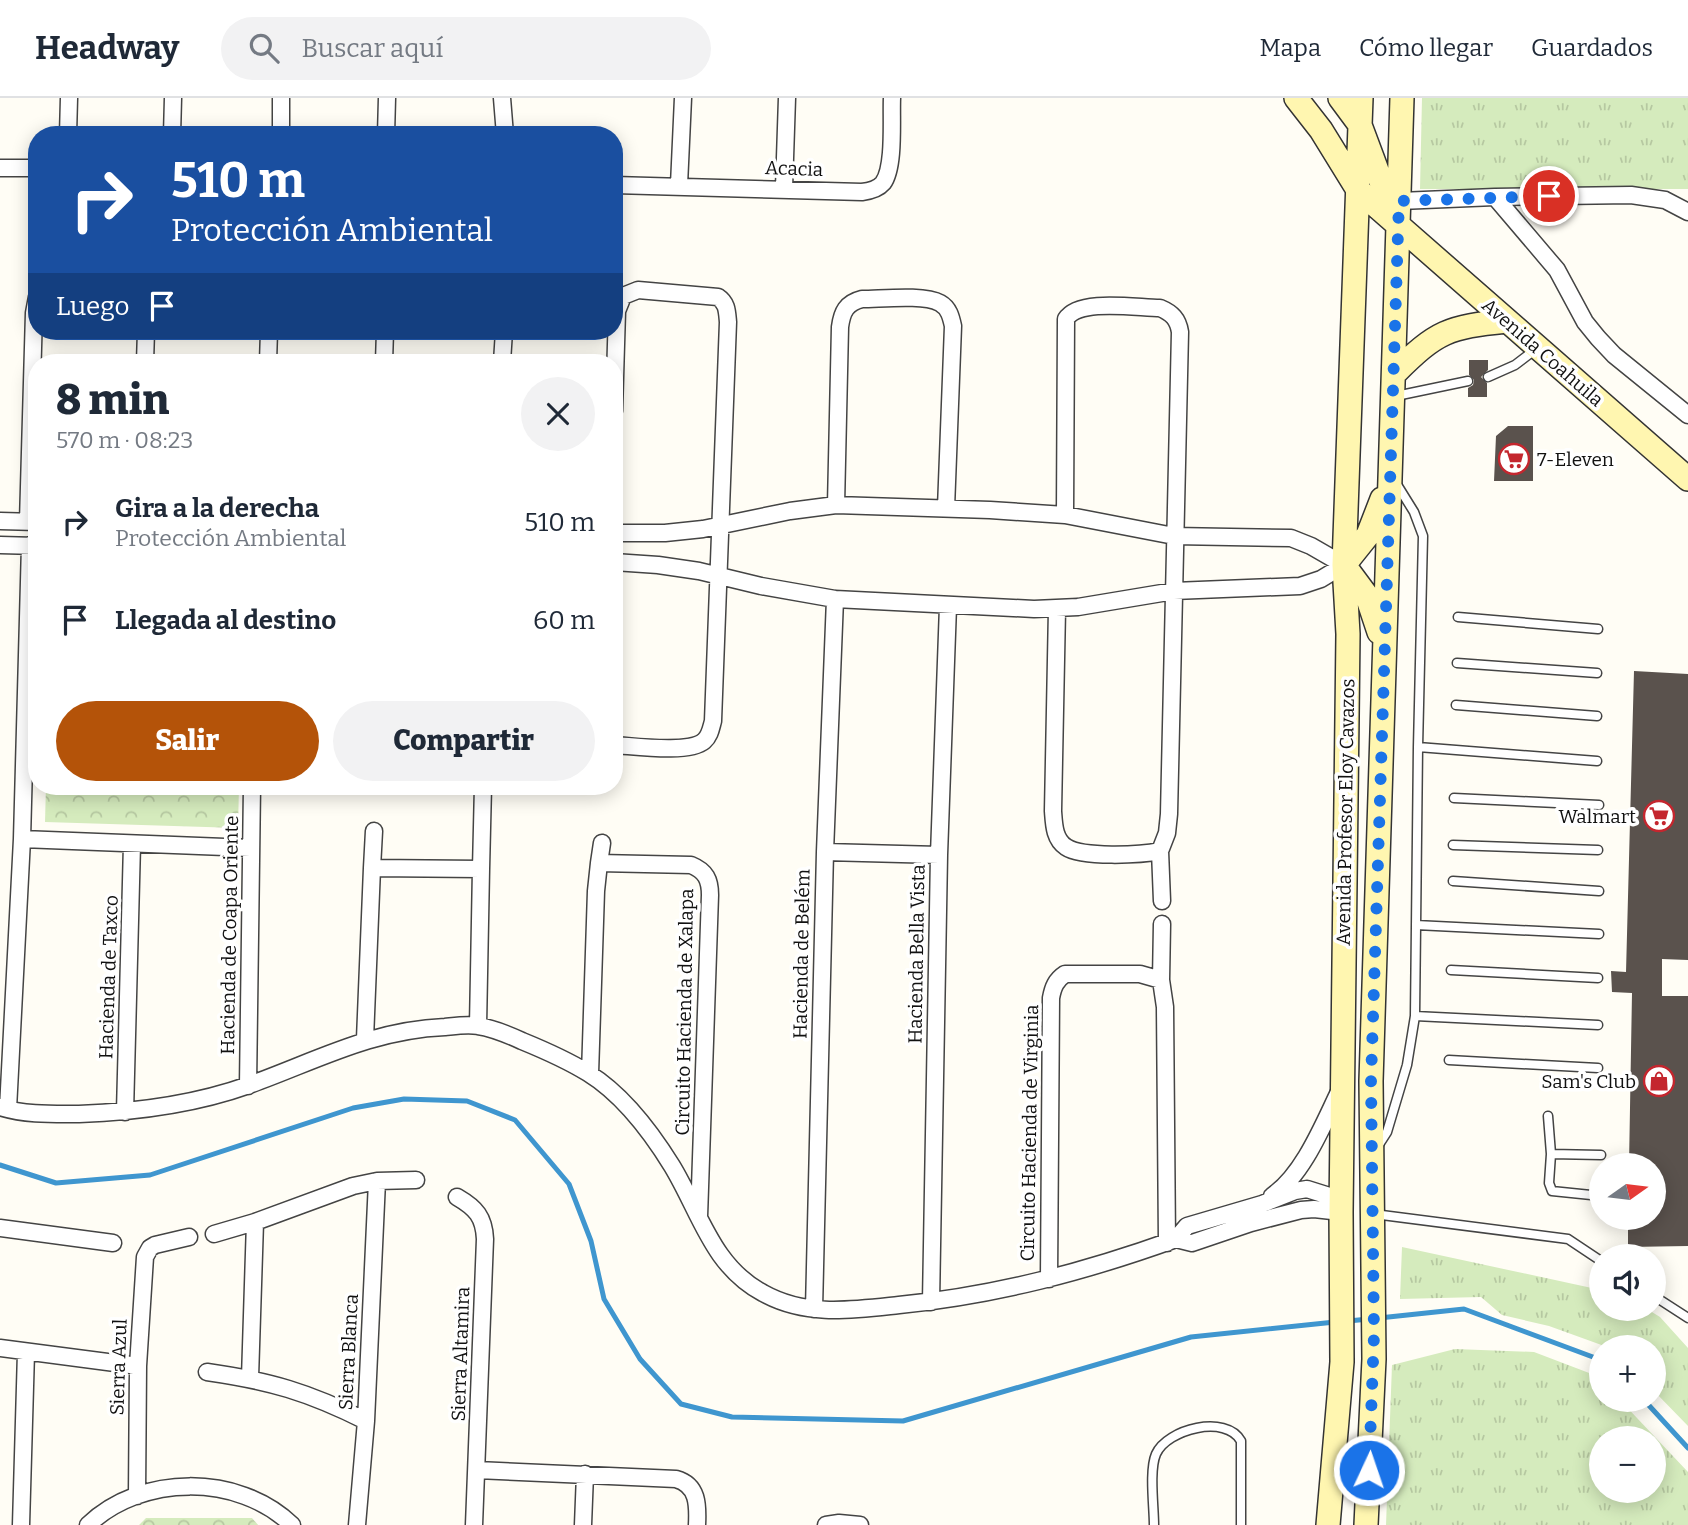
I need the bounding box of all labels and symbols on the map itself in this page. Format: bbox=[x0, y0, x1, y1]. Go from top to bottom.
street label: Acacia bbox=[765, 156, 824, 181]
pin bbox=[1519, 166, 1579, 226]
street label: Avenida Coahuila bbox=[1477, 293, 1609, 412]
supermarket icon: 7-Eleven bbox=[1497, 442, 1531, 476]
place label: 7-Eleven bbox=[1537, 448, 1614, 471]
street label: Avenida Profesor Eloy Cavazos bbox=[1332, 678, 1359, 946]
supermarket icon: Walmart bbox=[1642, 799, 1676, 833]
place label: Walmart bbox=[1558, 805, 1636, 828]
street label: Hacienda de Coapa Oriente bbox=[216, 815, 243, 1055]
street label: Hacienda Bella Vista bbox=[903, 864, 930, 1044]
street label: Hacienda de Belém bbox=[789, 869, 814, 1039]
street label: Circuito Hacienda de Xalapa bbox=[671, 888, 698, 1136]
street label: Hacienda de Taxco bbox=[94, 895, 123, 1059]
street label: Circuito Hacienda de Virginia bbox=[1016, 1004, 1043, 1262]
shop icon: Sam's Club bbox=[1642, 1064, 1676, 1098]
place label: Sam's Club bbox=[1541, 1070, 1636, 1093]
north arrow bbox=[1589, 1153, 1666, 1230]
street label: Sierra Altamira bbox=[447, 1286, 474, 1422]
street label: Sierra Blanca bbox=[334, 1293, 363, 1411]
street label: Sierra Azul bbox=[105, 1318, 132, 1416]
position arrow bbox=[1332, 1433, 1406, 1507]

